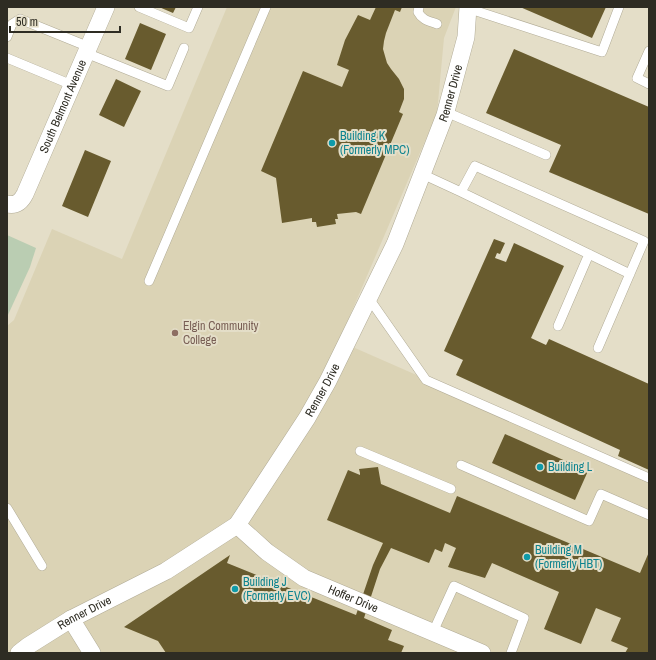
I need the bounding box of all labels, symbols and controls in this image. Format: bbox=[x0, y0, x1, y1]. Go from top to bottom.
scale bar bbox=[10, 8, 120, 34]
text: 50 m bbox=[16, 14, 38, 30]
street label: South Belmont Avenue bbox=[36, 57, 90, 156]
street label: Renner Drive bbox=[435, 63, 466, 124]
place label: Building K (Formerly MPC) bbox=[340, 128, 409, 158]
marker: Building K (Formerly MPC) bbox=[327, 138, 337, 148]
place label: Elgin Community College bbox=[183, 318, 259, 348]
marker: Elgin Community College bbox=[170, 328, 180, 338]
street label: Renner Drive bbox=[301, 361, 343, 420]
place label: Building L bbox=[548, 459, 593, 475]
marker: Building L bbox=[535, 462, 545, 472]
place label: Building M (Formerly HBT) bbox=[535, 542, 602, 572]
marker: Building M (Formerly HBT) bbox=[522, 552, 532, 562]
place label: Building J (Formerly EVC) bbox=[243, 574, 311, 604]
street label: Hoffer Drive bbox=[326, 581, 381, 616]
marker: Building J (Formerly EVC) bbox=[230, 584, 240, 594]
street label: Renner Drive bbox=[54, 592, 114, 633]

